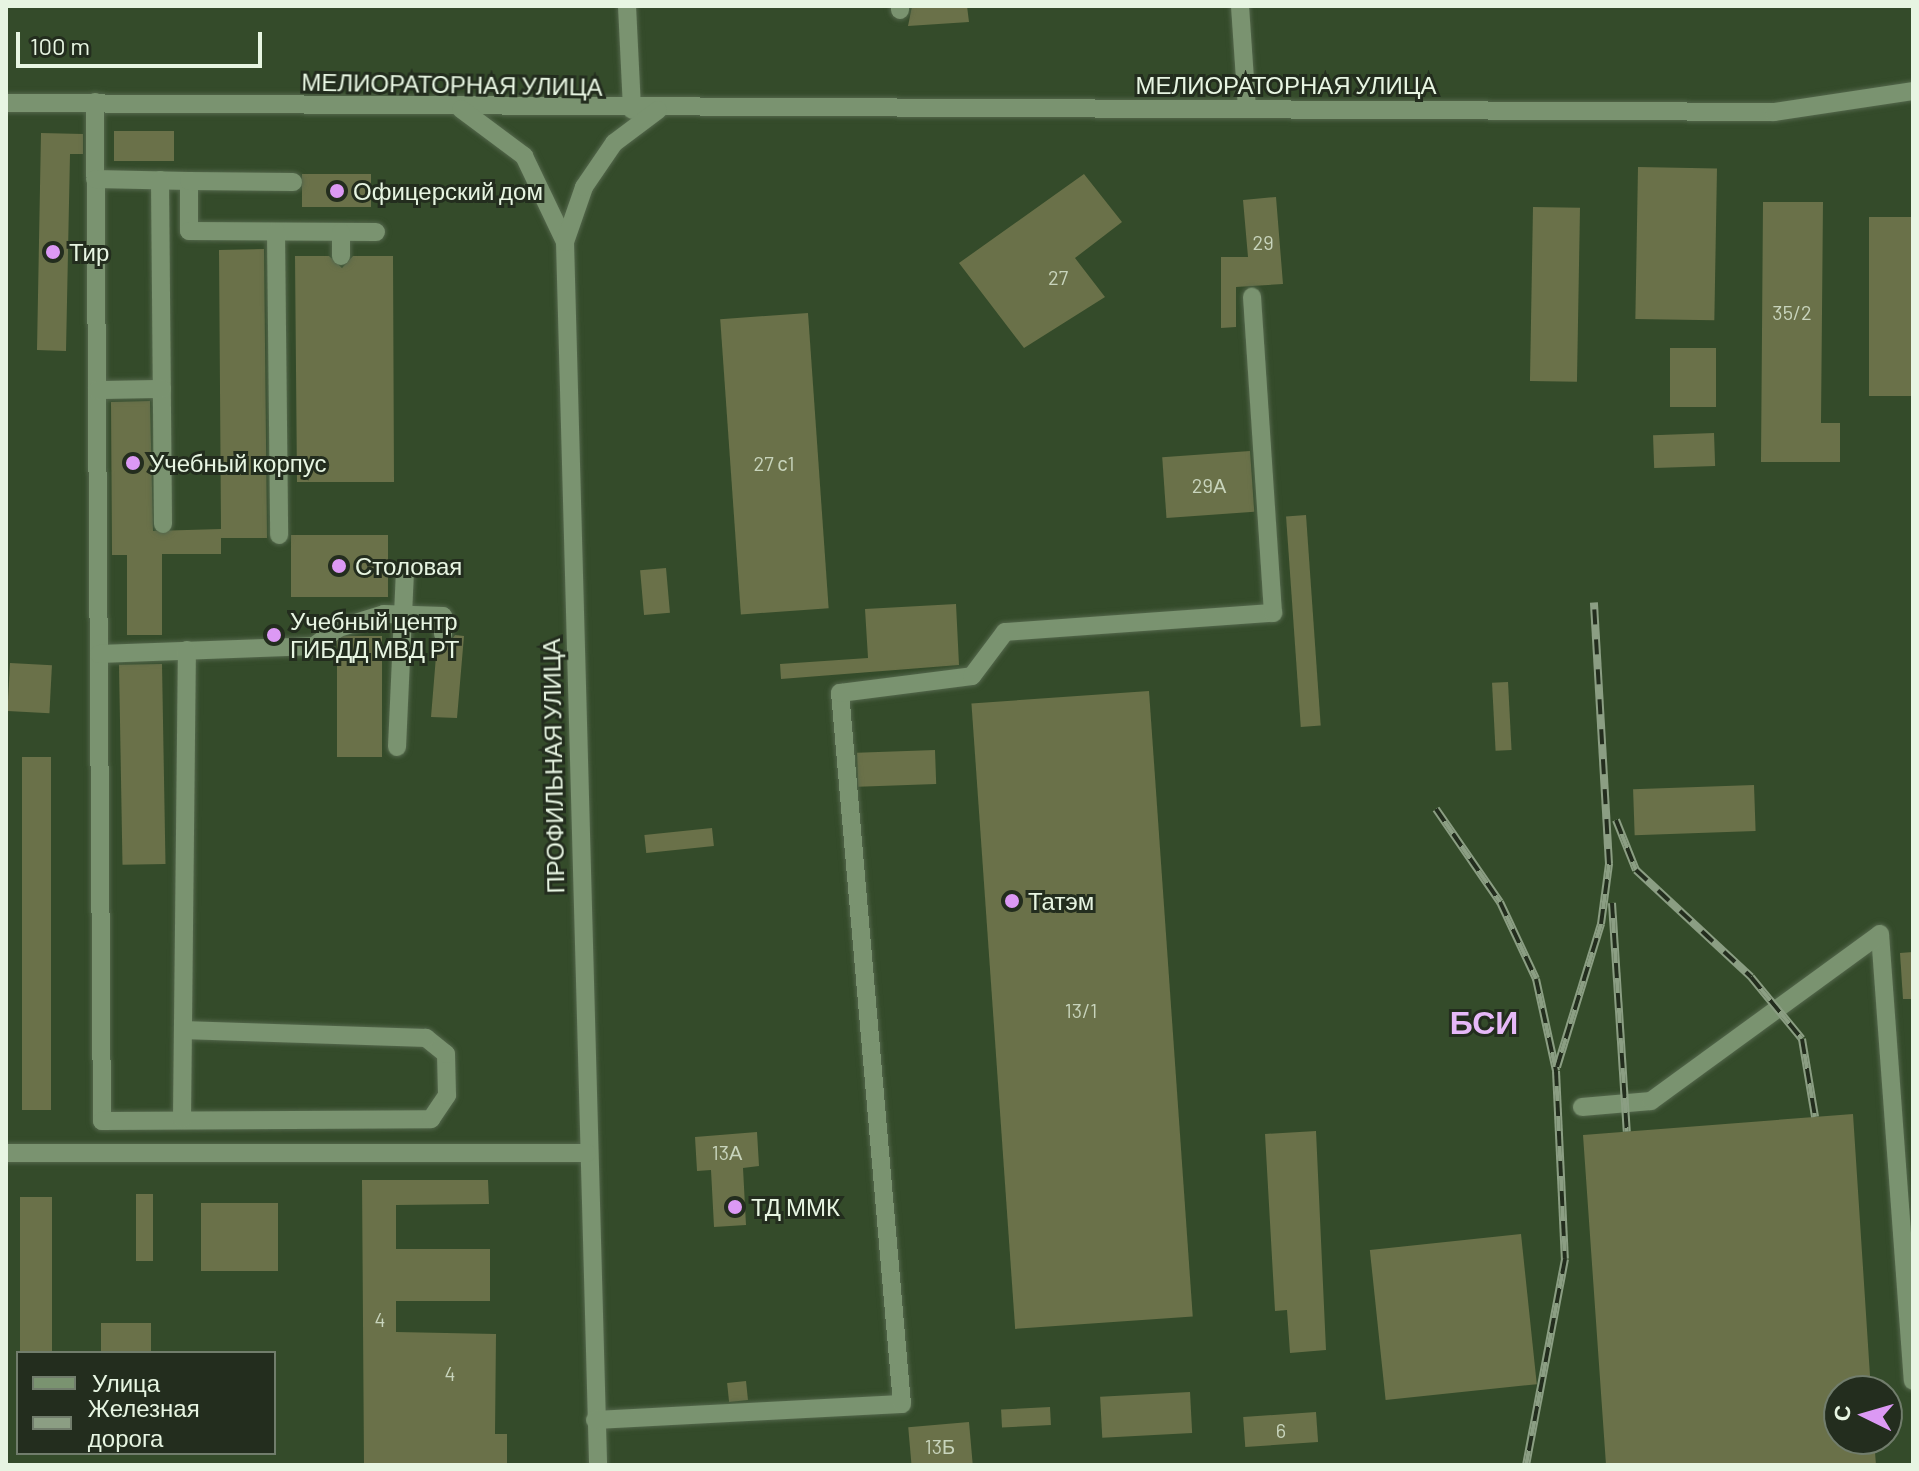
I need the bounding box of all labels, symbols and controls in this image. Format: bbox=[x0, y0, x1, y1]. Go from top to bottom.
scale bar bbox=[20, 16, 266, 66]
text: 100 m bbox=[30, 31, 90, 60]
street label: МЕЛИОРАТОРНАЯ УЛИЦА bbox=[301, 67, 603, 101]
street label: МЕЛИОРАТОРНАЯ УЛИЦА bbox=[1135, 71, 1437, 99]
place label: Офицерский дом bbox=[353, 177, 543, 205]
marker: Офицерский дом bbox=[328, 182, 346, 200]
house number: 29 bbox=[1252, 230, 1274, 254]
place label: Тир bbox=[69, 238, 109, 266]
marker: Тир bbox=[44, 243, 62, 261]
house number: 27 bbox=[1048, 265, 1068, 289]
house number: 35/2 bbox=[1772, 300, 1812, 324]
place label: Учебный корпус bbox=[149, 449, 326, 477]
house number: 27 с1 bbox=[753, 451, 795, 475]
marker: Учебный корпус bbox=[124, 454, 142, 472]
house number: 29А bbox=[1192, 473, 1226, 497]
place label: Столовая bbox=[355, 552, 462, 580]
marker: Столовая bbox=[330, 557, 348, 575]
place label: Учебный центр ГИБДД МВД РТ bbox=[290, 607, 459, 663]
marker: Учебный центр ГИБДД МВД РТ bbox=[265, 626, 283, 644]
street label: ПРОФИЛЬНАЯ УЛИЦА bbox=[536, 638, 570, 894]
place label: Татэм bbox=[1028, 887, 1094, 915]
marker: Татэм bbox=[1003, 892, 1021, 910]
house number: 13/1 bbox=[1065, 998, 1097, 1022]
district label: БСИ bbox=[1450, 1002, 1518, 1040]
house number: 13А bbox=[712, 1140, 742, 1164]
place label: ТД ММК bbox=[751, 1193, 840, 1221]
marker: ТД ММК bbox=[726, 1198, 744, 1216]
house number: 4 bbox=[374, 1307, 386, 1331]
legend bbox=[16, 1351, 276, 1455]
house number: 4 bbox=[444, 1361, 456, 1385]
text: Улица bbox=[92, 1368, 160, 1397]
north arrow bbox=[1823, 1375, 1903, 1455]
text: Железная дорога bbox=[88, 1393, 200, 1452]
text: С bbox=[1827, 1404, 1855, 1422]
house number: 6 bbox=[1276, 1418, 1286, 1442]
house number: 13Б bbox=[925, 1434, 955, 1458]

